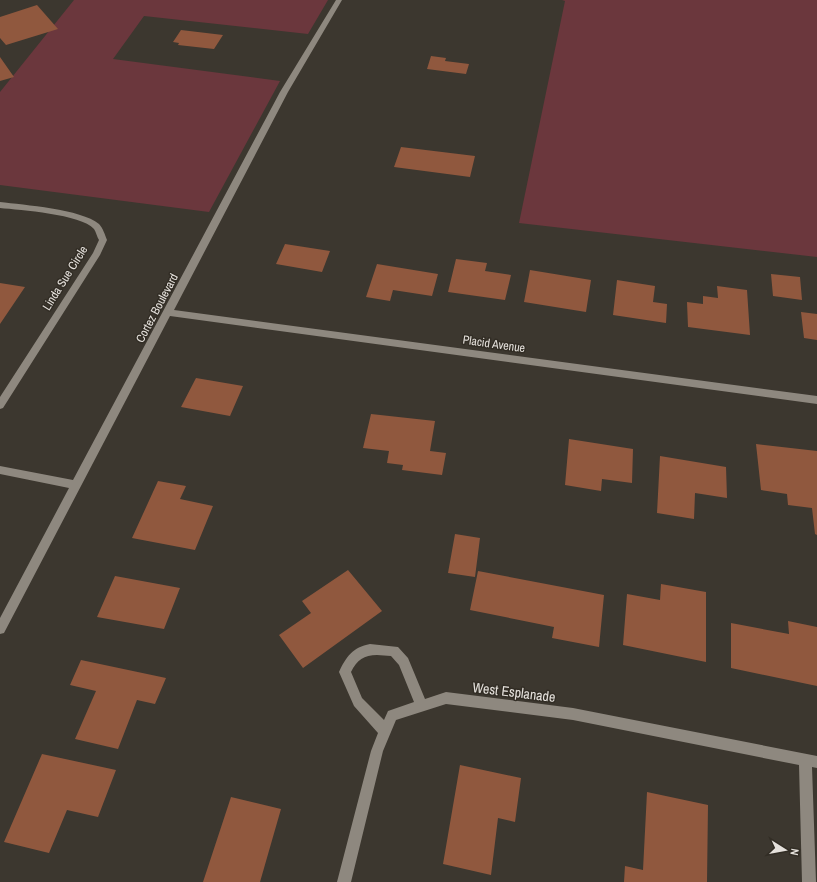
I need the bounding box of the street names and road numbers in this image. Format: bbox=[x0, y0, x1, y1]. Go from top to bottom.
street label: Linda Sue Circle bbox=[39, 243, 91, 313]
street label: Cortez Boulevard bbox=[132, 271, 182, 345]
street label: Placid Avenue bbox=[462, 332, 526, 356]
street label: West Esplanade bbox=[472, 678, 556, 706]

